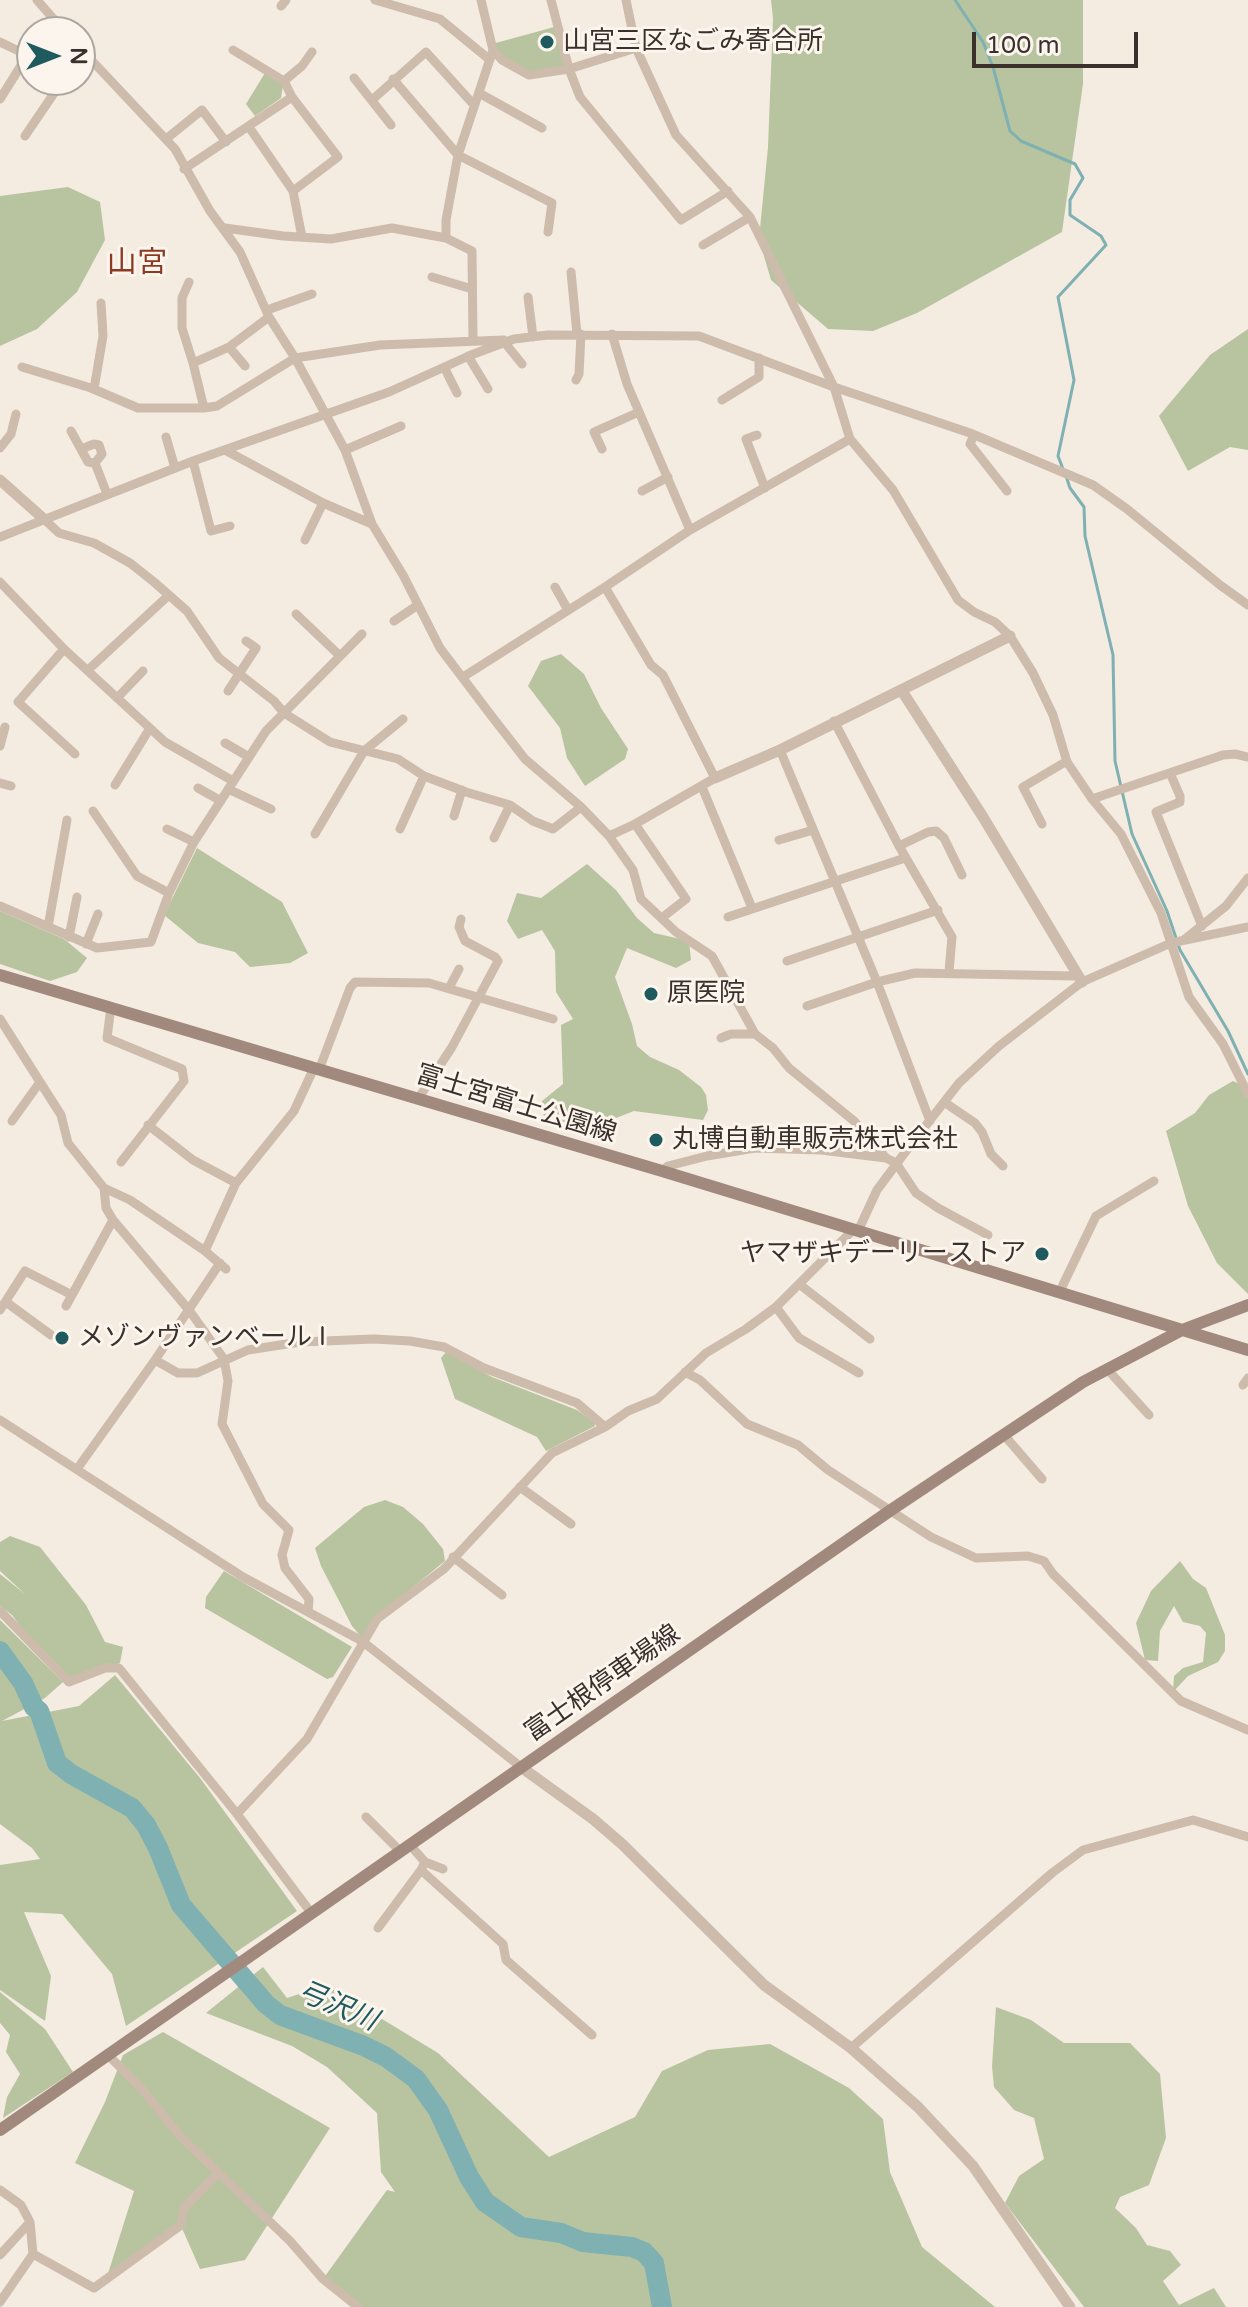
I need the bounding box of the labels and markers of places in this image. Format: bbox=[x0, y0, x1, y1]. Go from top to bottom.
place label: 山宮三区なごみ寄合所 bbox=[563, 26, 823, 58]
marker: 山宮三区なごみ寄合所 bbox=[538, 33, 556, 51]
place label: 原医院 bbox=[667, 978, 745, 1010]
marker: 原医院 bbox=[642, 985, 660, 1003]
place label: 丸博自動車販売株式会社 bbox=[672, 1124, 958, 1156]
marker: 丸博自動車販売株式会社 bbox=[647, 1131, 665, 1149]
place label: ヤマザキデーリーストア bbox=[740, 1238, 1026, 1270]
marker: ヤマザキデーリーストア bbox=[1033, 1245, 1051, 1263]
place label: メゾンヴァンベール I bbox=[78, 1322, 326, 1354]
marker: メゾンヴァンベール I bbox=[53, 1329, 71, 1347]

